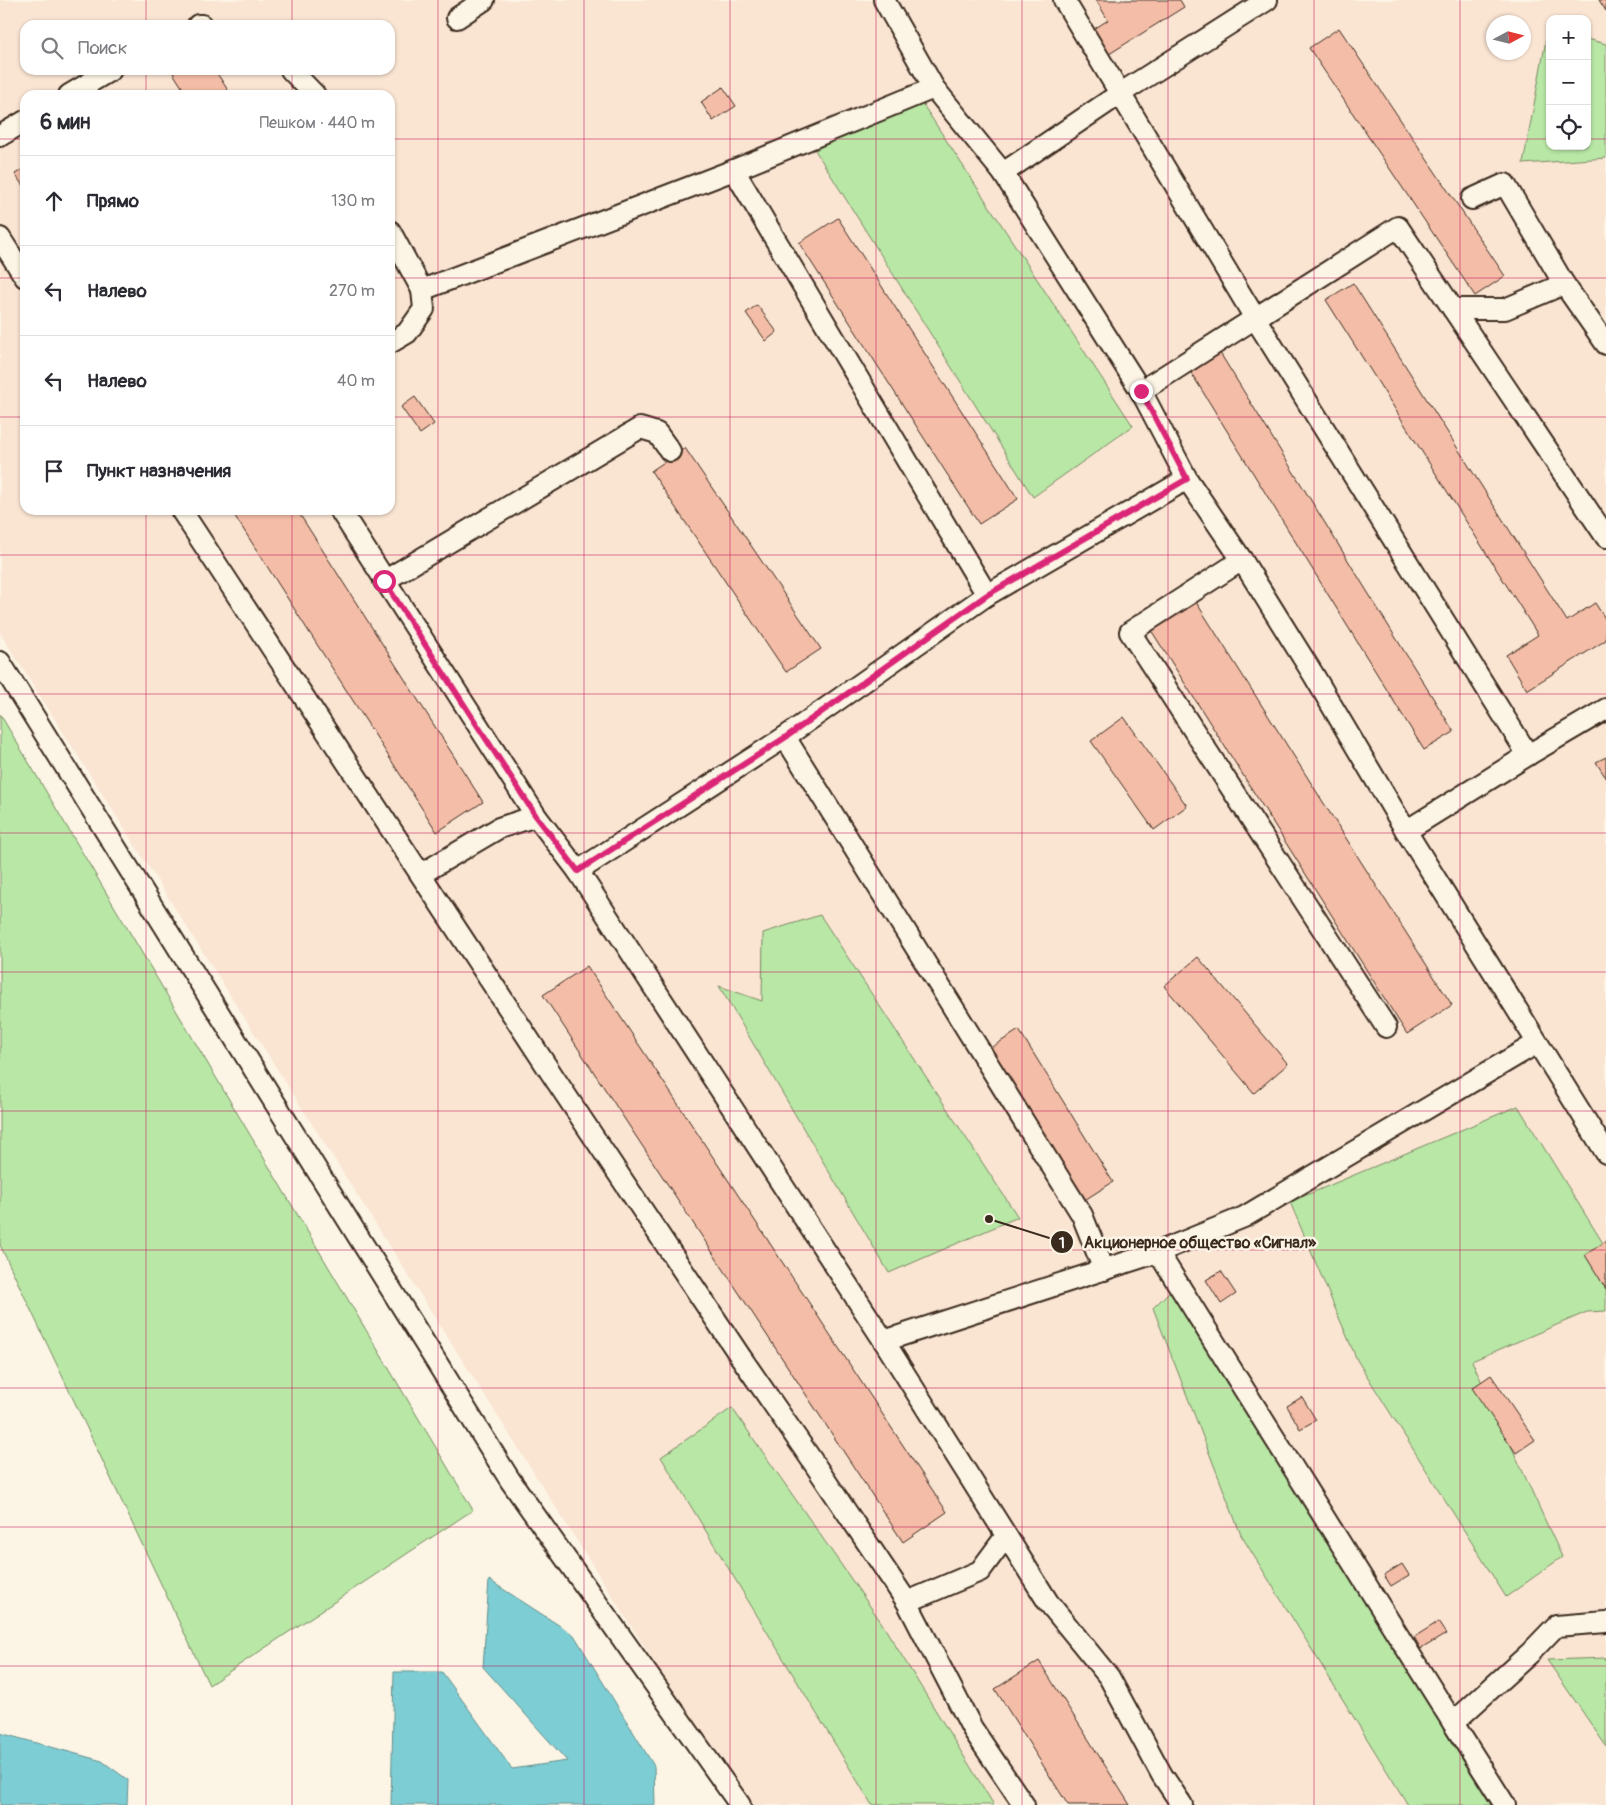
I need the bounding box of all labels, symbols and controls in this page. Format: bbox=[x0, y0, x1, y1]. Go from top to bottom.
north arrow bbox=[1486, 15, 1531, 60]
map controls bbox=[1546, 15, 1591, 150]
button: + bbox=[1546, 15, 1591, 60]
search box bbox=[20, 20, 395, 75]
icon: search bbox=[38, 34, 66, 62]
text: Поиск bbox=[78, 36, 128, 60]
button: − bbox=[1546, 60, 1591, 105]
button: locate bbox=[1546, 105, 1591, 150]
text: 6 мин bbox=[40, 109, 90, 136]
text: Пешком · 440 m bbox=[260, 113, 375, 133]
icon: ahead bbox=[40, 187, 68, 215]
text: Прямо bbox=[87, 189, 139, 213]
text: 130 m bbox=[331, 191, 375, 211]
icon: left bbox=[40, 277, 68, 305]
text: Налево bbox=[87, 279, 147, 303]
text: 270 m bbox=[329, 281, 375, 301]
icon: left bbox=[40, 367, 68, 395]
text: Налево bbox=[87, 369, 147, 393]
text: 40 m bbox=[337, 371, 375, 391]
route end bbox=[1130, 380, 1153, 403]
icon: arrive bbox=[40, 457, 68, 485]
text: Пункт назначения bbox=[87, 459, 231, 483]
route start bbox=[373, 570, 396, 593]
callout: Акционерное общество «Сигнал» bbox=[1049, 1227, 1327, 1258]
text: Акционерное общество «Сигнал» bbox=[1084, 1233, 1317, 1253]
text: 1 bbox=[1059, 1234, 1065, 1253]

